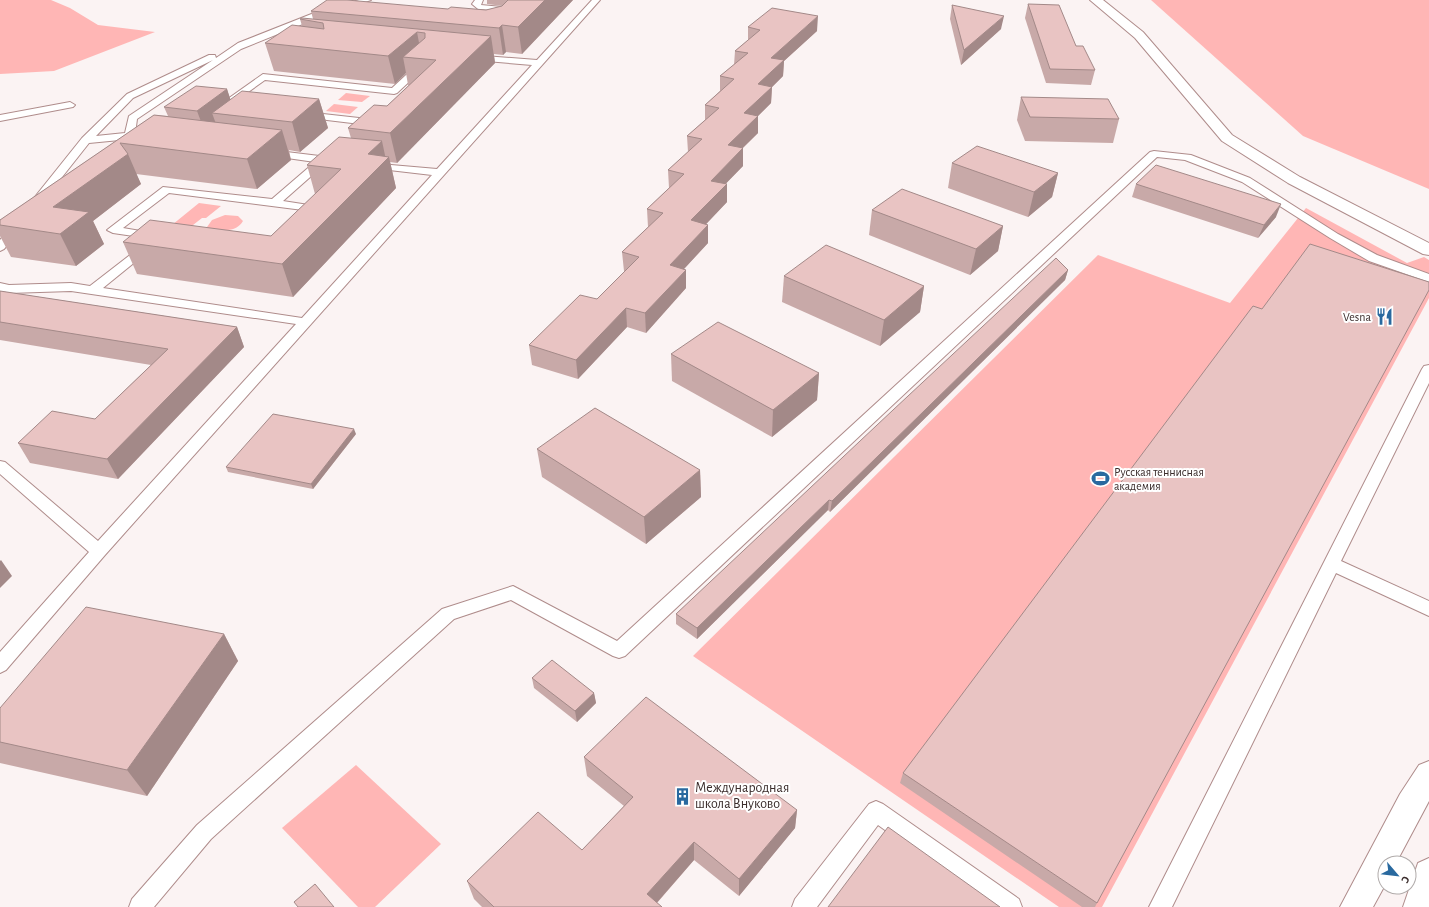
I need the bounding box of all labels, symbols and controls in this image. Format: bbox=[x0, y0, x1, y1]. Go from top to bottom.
restaurant icon: Vesna bbox=[1374, 307, 1394, 327]
place label: Vesna bbox=[1343, 311, 1371, 323]
place label: Русская теннисная академия bbox=[1114, 466, 1204, 492]
sports icon: Русская теннисная академия bbox=[1091, 469, 1111, 489]
place label: Международная школа Внуково bbox=[695, 781, 789, 811]
building icon: Международная школа Внуково bbox=[672, 786, 692, 806]
north arrow bbox=[1377, 855, 1417, 895]
text: С bbox=[1399, 874, 1412, 885]

